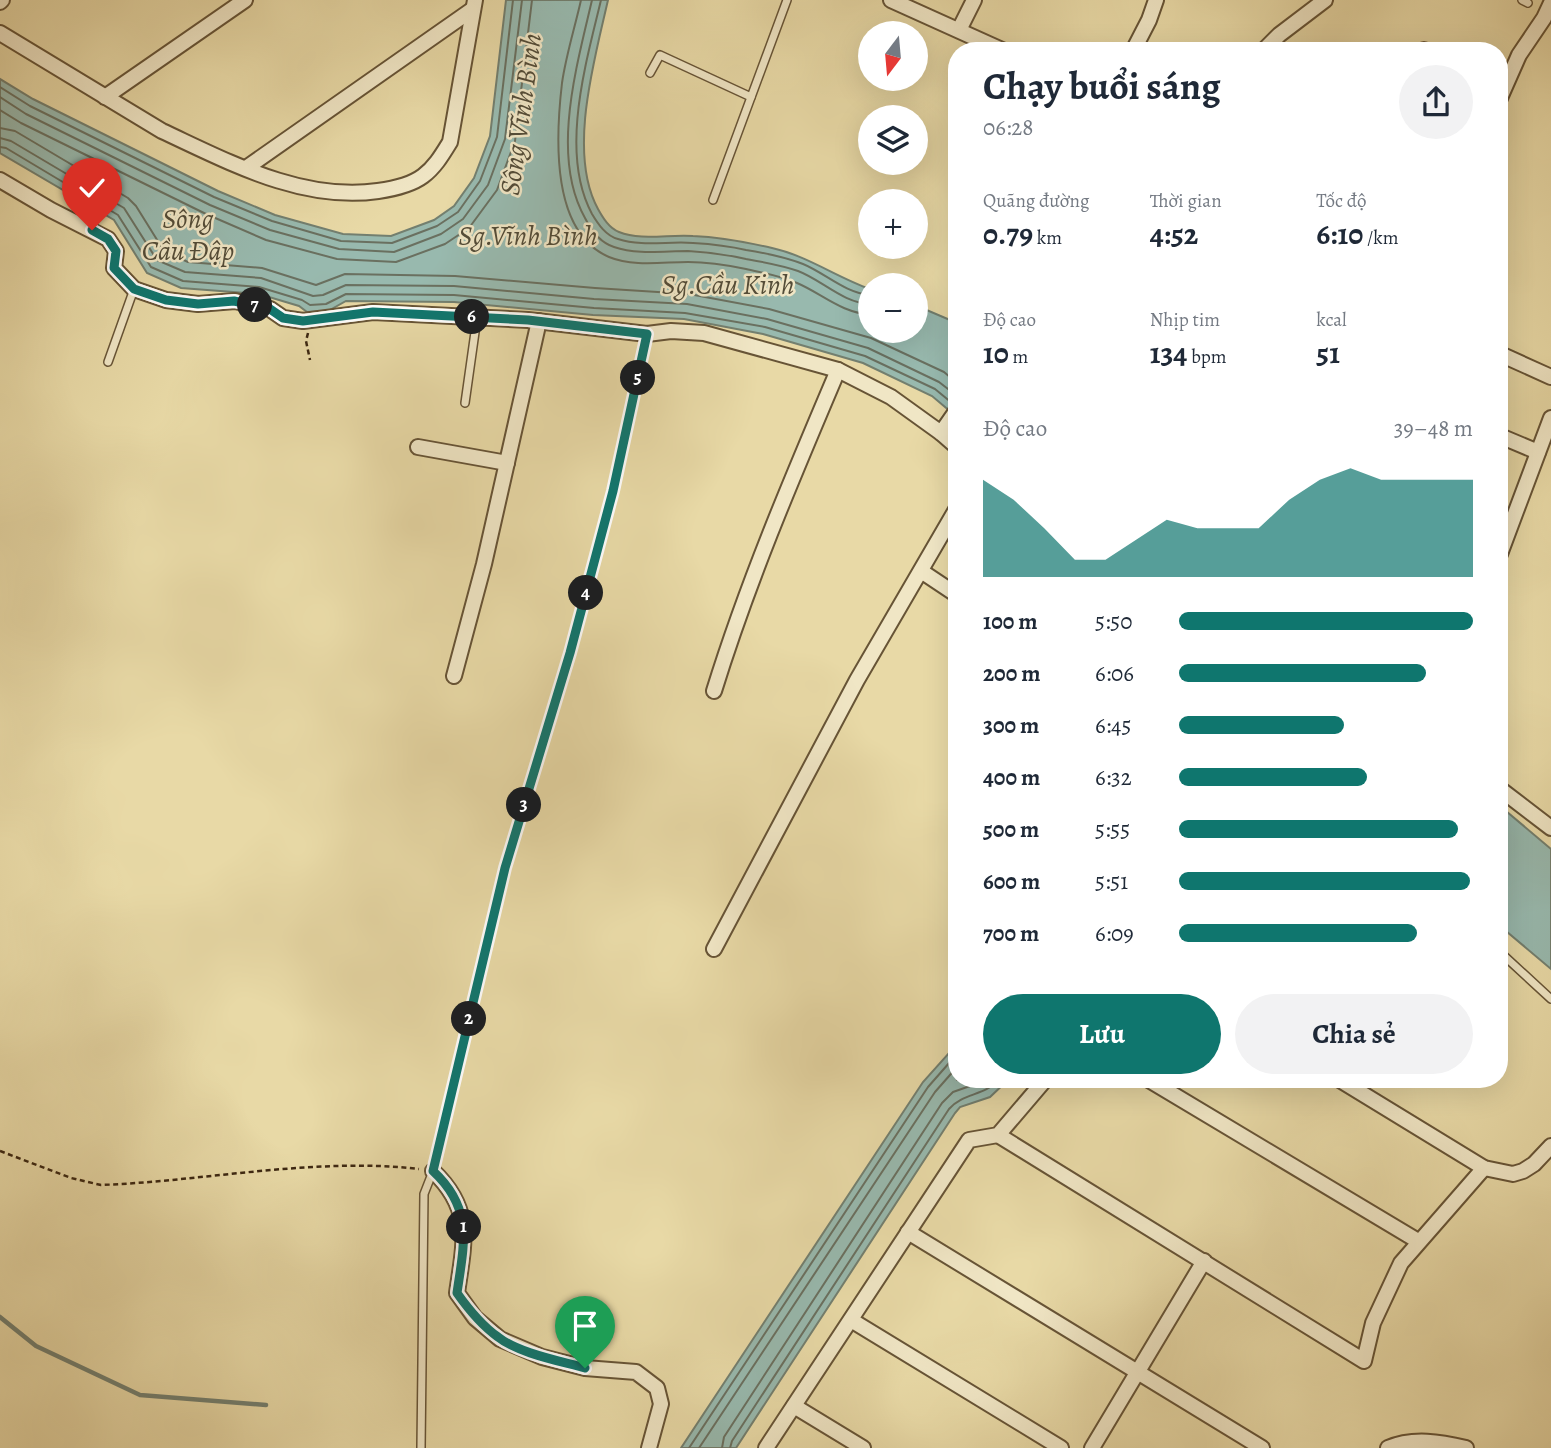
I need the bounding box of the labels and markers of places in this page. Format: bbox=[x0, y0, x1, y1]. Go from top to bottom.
pin bbox=[62, 158, 122, 230]
pin: 7 bbox=[238, 288, 272, 322]
pin: 6 bbox=[454, 300, 490, 334]
pin: 5 bbox=[620, 360, 656, 396]
pin: 4 bbox=[568, 576, 604, 610]
pin: 3 bbox=[506, 788, 542, 822]
pin: 2 bbox=[452, 1002, 486, 1036]
pin: 1 bbox=[447, 1210, 482, 1244]
pin bbox=[555, 1296, 615, 1368]

